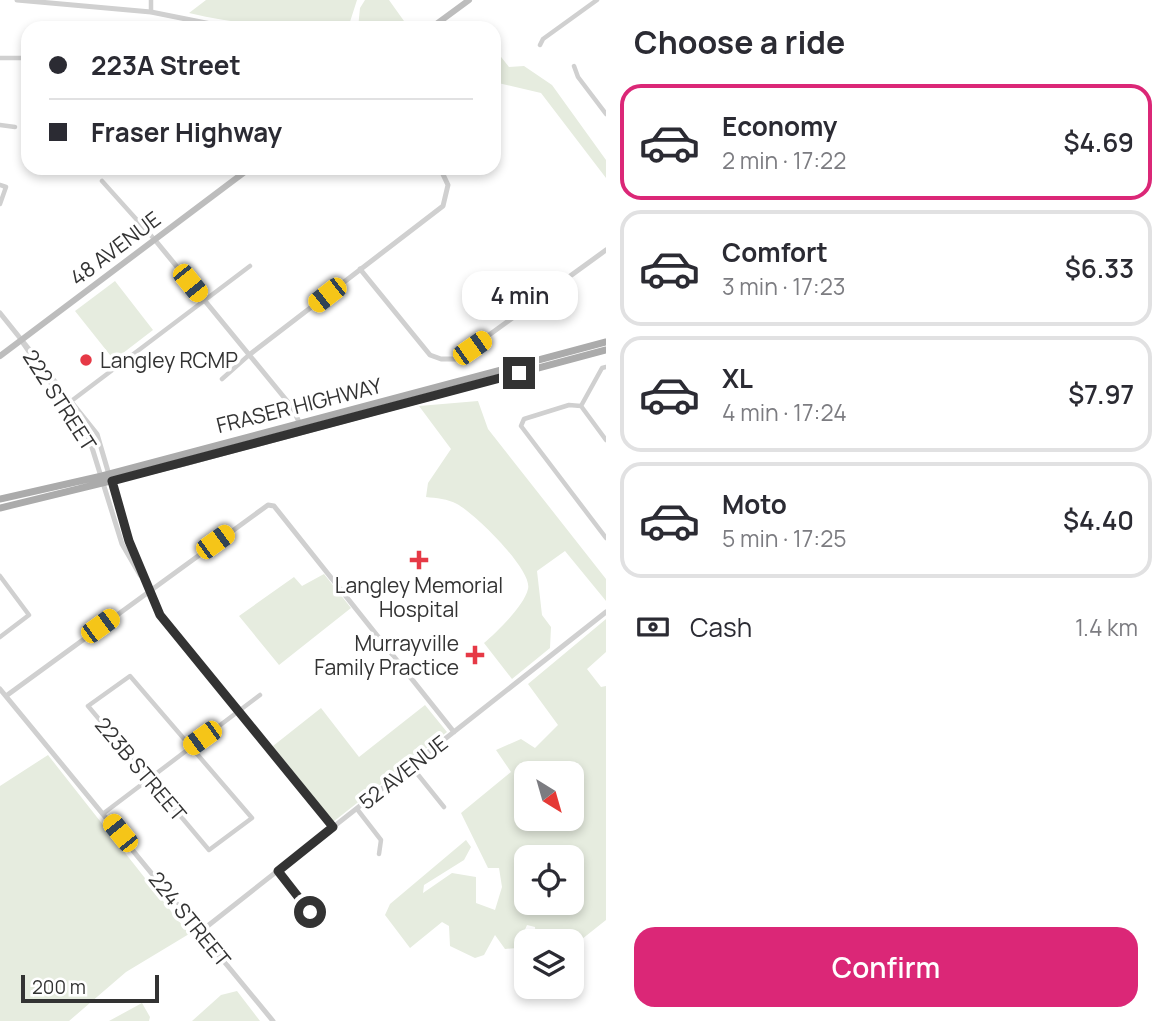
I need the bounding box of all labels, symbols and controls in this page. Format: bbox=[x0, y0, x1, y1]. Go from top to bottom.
text: Choose a ride bbox=[634, 20, 845, 64]
text: 223A Street bbox=[91, 47, 241, 83]
text: Economy bbox=[722, 108, 837, 144]
icon: car bbox=[638, 111, 701, 174]
text: Fraser Highway bbox=[91, 114, 282, 150]
text: $4.69 bbox=[1064, 124, 1134, 160]
text: 2 min · 17:22 bbox=[722, 144, 846, 176]
street label: 48 AVENUE bbox=[64, 205, 166, 291]
text: Comfort bbox=[722, 234, 828, 270]
icon: car bbox=[638, 237, 701, 300]
text: $6.33 bbox=[1065, 250, 1134, 286]
car bbox=[169, 260, 212, 306]
text: 3 min · 17:23 bbox=[722, 270, 846, 302]
callout: 4 min bbox=[461, 272, 577, 320]
car bbox=[304, 274, 351, 316]
text: 4 min bbox=[491, 279, 549, 311]
car bbox=[449, 327, 496, 369]
street label: 222 STREET bbox=[17, 344, 103, 456]
place label: Langley RCMP bbox=[100, 346, 238, 374]
marker: Langley RCMP bbox=[78, 352, 94, 368]
route end bbox=[503, 357, 535, 389]
text: XL bbox=[722, 360, 753, 396]
icon: car bbox=[638, 363, 701, 426]
street label: FRASER HIGHWAY bbox=[213, 371, 385, 439]
text: $7.97 bbox=[1068, 376, 1134, 412]
text: 4 min · 17:24 bbox=[722, 396, 847, 428]
text: Moto bbox=[722, 486, 787, 522]
icon: car bbox=[638, 489, 701, 552]
text: $4.40 bbox=[1063, 502, 1134, 538]
car bbox=[192, 521, 239, 563]
text: 5 min · 17:25 bbox=[722, 522, 847, 554]
marker: Langley Memorial Hospital bbox=[409, 550, 429, 570]
place label: Langley Memorial Hospital bbox=[335, 571, 503, 623]
car bbox=[77, 605, 124, 647]
icon: cash bbox=[634, 608, 672, 646]
text: Cash bbox=[690, 609, 752, 645]
text: 1.4 km bbox=[1075, 611, 1138, 643]
place label: Murrayville Family Practice bbox=[314, 629, 459, 681]
marker: Murrayville Family Practice bbox=[465, 645, 485, 665]
street label: 223B STREET bbox=[89, 711, 193, 827]
car bbox=[179, 717, 226, 759]
street label: 52 AVENUE bbox=[353, 729, 453, 815]
north arrow bbox=[514, 761, 584, 831]
map controls bbox=[514, 761, 584, 999]
car bbox=[99, 810, 142, 856]
button: locate bbox=[514, 845, 584, 915]
street label: 224 STREET bbox=[143, 865, 237, 973]
route start bbox=[294, 896, 326, 928]
button: Confirm bbox=[634, 927, 1138, 1007]
button: layers bbox=[514, 929, 584, 999]
scale bar bbox=[21, 972, 159, 1004]
text: 200 m bbox=[32, 974, 86, 1000]

